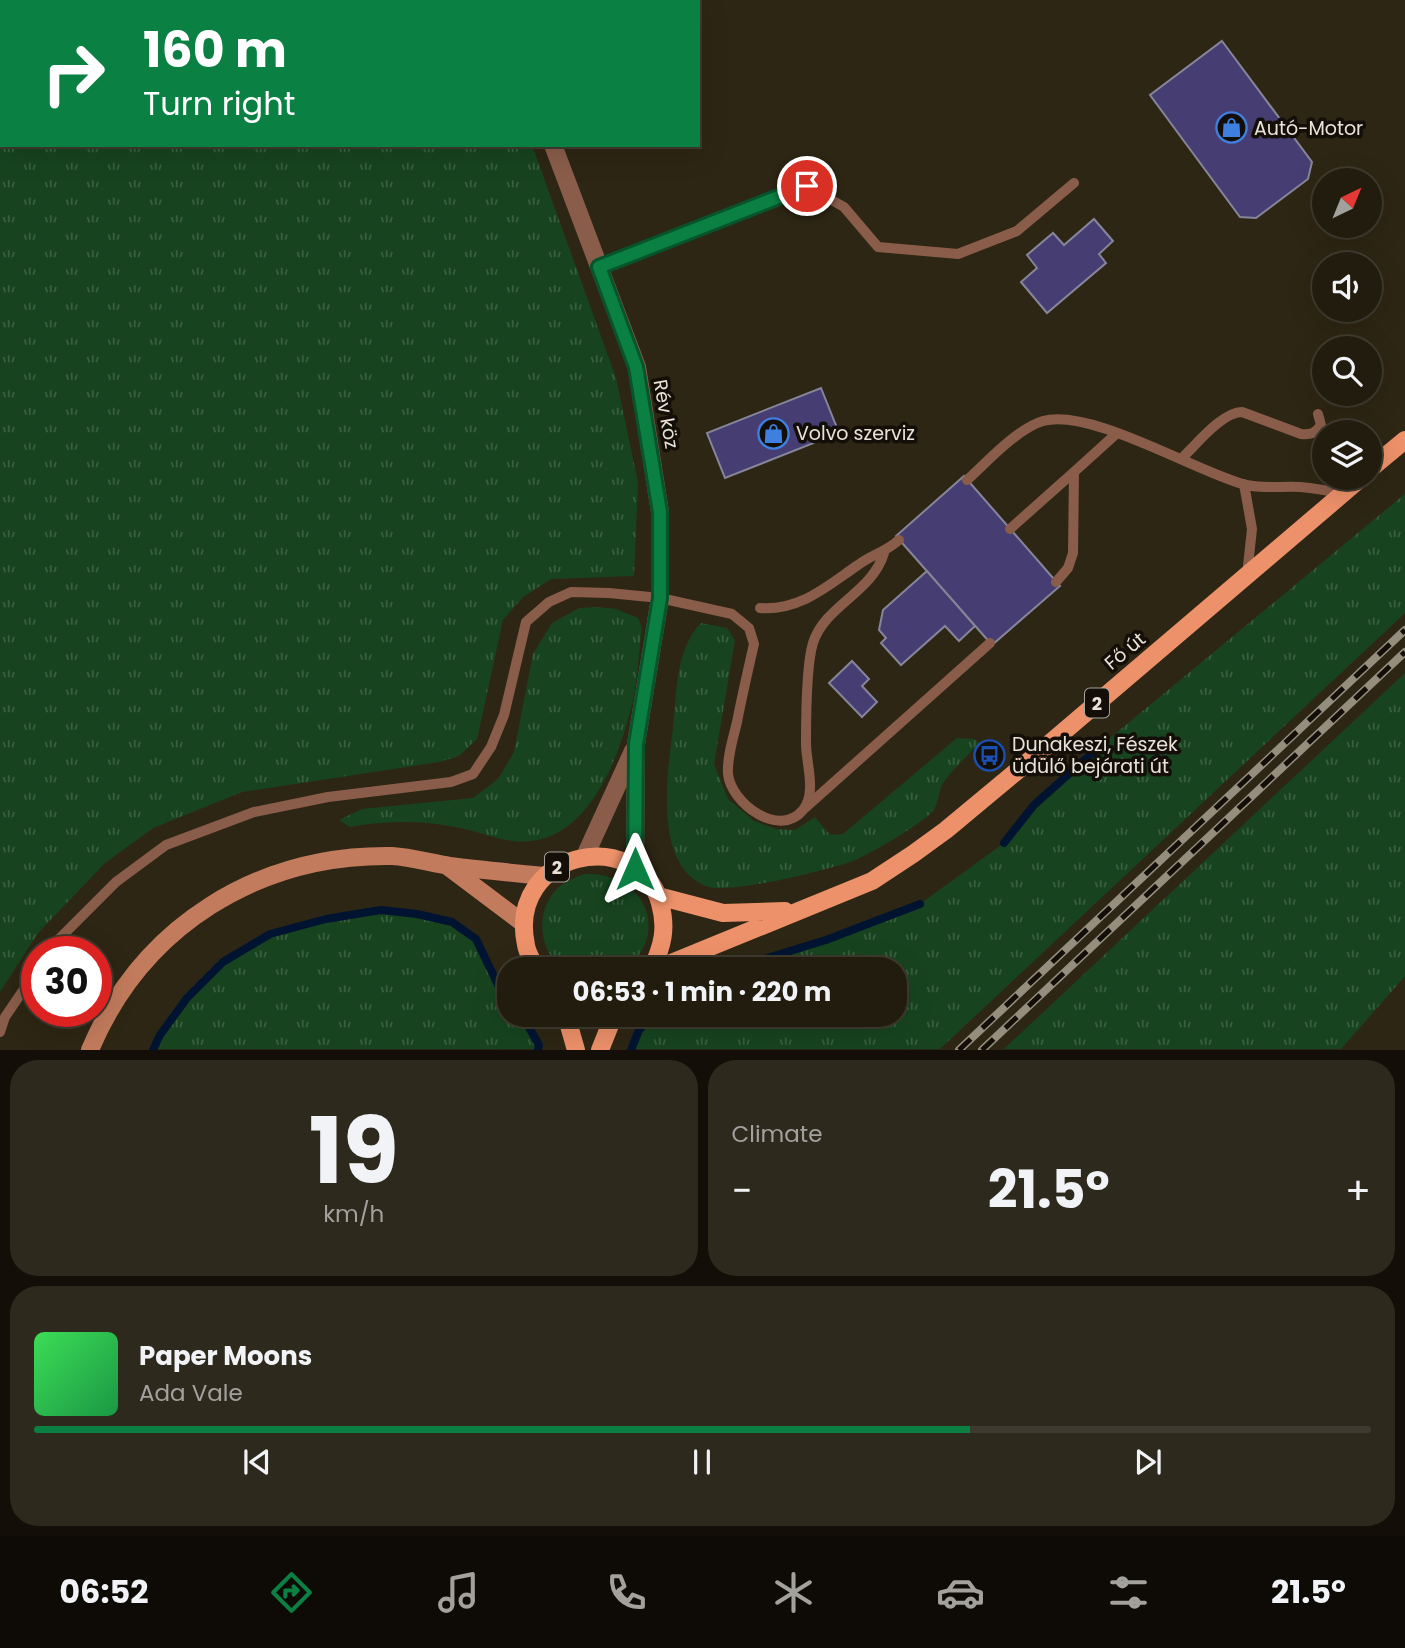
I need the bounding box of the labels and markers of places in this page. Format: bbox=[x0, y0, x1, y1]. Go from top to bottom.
shop icon: Autó-Motor bbox=[1214, 111, 1248, 145]
place label: Autó-Motor bbox=[1254, 115, 1363, 142]
pin bbox=[777, 156, 837, 216]
shop icon: Volvo szerviz bbox=[756, 416, 790, 450]
place label: Volvo szerviz bbox=[796, 420, 915, 447]
place label: Dunakeszi, Fészek üdülő bejárati út bbox=[1012, 731, 1178, 780]
bus stop icon: Dunakeszi, Fészek üdülő bejárati út bbox=[972, 738, 1006, 772]

